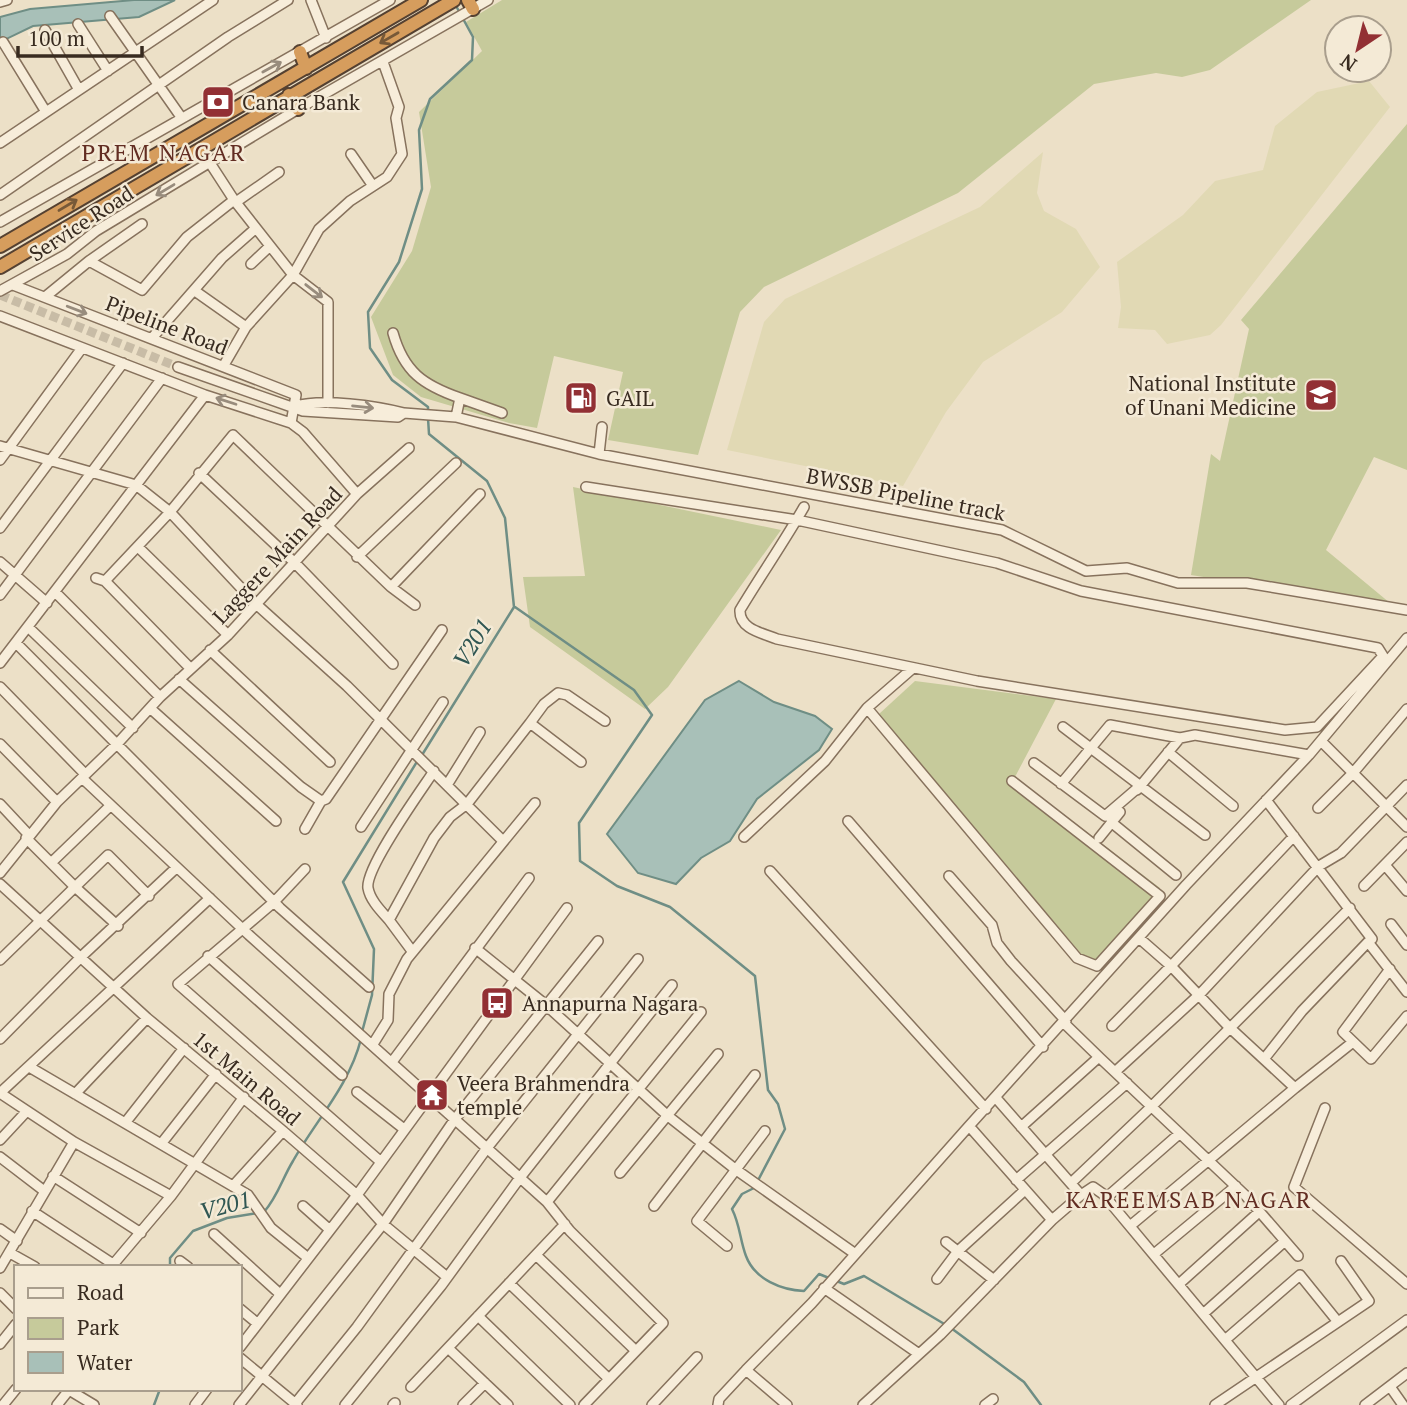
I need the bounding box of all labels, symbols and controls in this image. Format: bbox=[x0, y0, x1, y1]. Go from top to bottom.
scale bar bbox=[18, 14, 142, 58]
north arrow bbox=[1323, 14, 1393, 84]
text: 100 m bbox=[28, 24, 85, 52]
one-way arrow bbox=[379, 32, 400, 45]
text: N bbox=[1334, 49, 1361, 78]
one-way arrow bbox=[261, 60, 282, 73]
bank icon: Canara Bank bbox=[199, 83, 237, 121]
place label: Canara Bank bbox=[242, 88, 360, 116]
district label: PREM NAGAR bbox=[82, 137, 246, 168]
street label: Service Road bbox=[23, 179, 139, 267]
one-way arrow bbox=[156, 183, 176, 197]
one-way arrow bbox=[58, 198, 78, 212]
one-way arrow bbox=[304, 284, 323, 298]
street label: Pipeline Road bbox=[102, 289, 233, 361]
one-way arrow bbox=[66, 304, 88, 317]
place label: National Institute of Unani Medicine bbox=[1125, 369, 1296, 421]
school or university icon: National Institute of Unani Medicine bbox=[1302, 376, 1340, 414]
fuel station icon: GAIL bbox=[562, 379, 600, 417]
place label: GAIL bbox=[606, 384, 654, 412]
one-way arrow bbox=[215, 394, 237, 407]
one-way arrow bbox=[352, 401, 374, 414]
street label: BWSSB Pipeline track bbox=[804, 461, 1008, 527]
street label: Laggere Main Road bbox=[206, 480, 348, 630]
water label: V201 bbox=[445, 613, 499, 673]
bus stop icon: Annapurna Nagara bbox=[478, 984, 516, 1022]
place label: Annapurna Nagara bbox=[522, 989, 699, 1017]
street label: 1st Main Road bbox=[187, 1025, 307, 1132]
place label: Veera Brahmendra temple bbox=[457, 1069, 630, 1121]
temple icon: Veera Brahmendra temple bbox=[413, 1076, 451, 1114]
water label: V201 bbox=[196, 1183, 254, 1227]
district label: KAREEMSAB NAGAR bbox=[1066, 1184, 1312, 1215]
legend bbox=[14, 1265, 242, 1391]
text: Road bbox=[77, 1278, 124, 1306]
text: Park bbox=[77, 1313, 119, 1341]
text: Water bbox=[77, 1348, 132, 1376]

